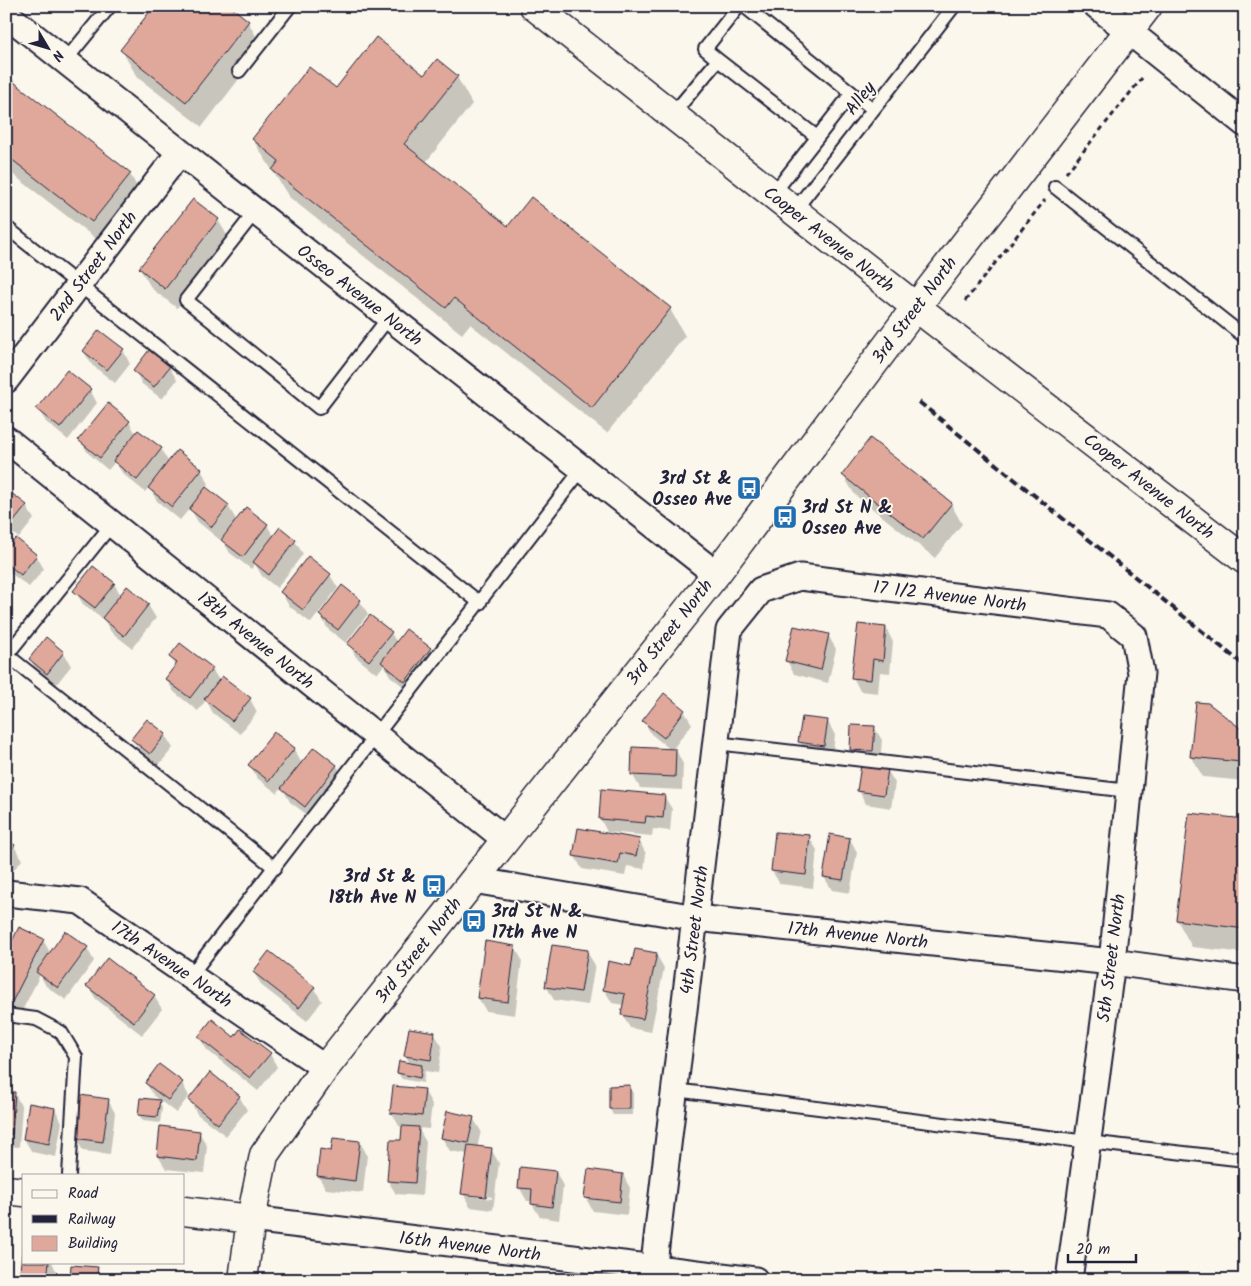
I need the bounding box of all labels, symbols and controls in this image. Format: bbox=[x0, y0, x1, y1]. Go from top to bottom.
north arrow bbox=[22, 22, 72, 72]
text: N bbox=[46, 45, 69, 66]
street label: Alley bbox=[839, 75, 884, 122]
street label: Cooper Avenue North bbox=[756, 179, 900, 301]
street label: 2nd Street North bbox=[43, 205, 146, 328]
street label: Osseo Avenue North bbox=[290, 238, 428, 355]
street label: 3rd Street North bbox=[865, 251, 965, 371]
street label: Cooper Avenue North bbox=[1076, 426, 1220, 548]
place label: 3rd St & Osseo Ave bbox=[652, 465, 732, 515]
bus stop icon: 3rd St & Osseo Ave bbox=[736, 475, 762, 501]
place label: 3rd St N & Osseo Ave bbox=[801, 494, 892, 544]
bus stop icon: 3rd St N & Osseo Ave bbox=[772, 504, 798, 530]
street label: 3rd Street North bbox=[619, 573, 721, 692]
street label: 17 1/2 Avenue North bbox=[872, 574, 1028, 621]
street label: 18th Avenue North bbox=[190, 585, 320, 698]
place label: 3rd St & 18th Ave N bbox=[329, 863, 417, 913]
street label: 4th Street North bbox=[673, 864, 718, 996]
bus stop icon: 3rd St & 18th Ave N bbox=[421, 873, 447, 899]
street label: 3rd Street North bbox=[368, 891, 470, 1010]
street label: 5th Street North bbox=[1090, 892, 1135, 1024]
place label: 3rd St N & 17th Ave N bbox=[491, 898, 582, 948]
bus stop icon: 3rd St N & 17th Ave N bbox=[461, 908, 487, 934]
street label: 17th Avenue North bbox=[105, 914, 238, 1017]
street label: 17th Avenue North bbox=[786, 915, 929, 958]
legend bbox=[22, 1174, 185, 1264]
text: Road bbox=[68, 1182, 99, 1206]
text: Railway bbox=[68, 1208, 116, 1232]
street label: 16th Avenue North bbox=[397, 1224, 542, 1271]
scale bar bbox=[1068, 1231, 1136, 1263]
text: Building bbox=[68, 1232, 118, 1256]
text: 20 m bbox=[1076, 1238, 1110, 1262]

